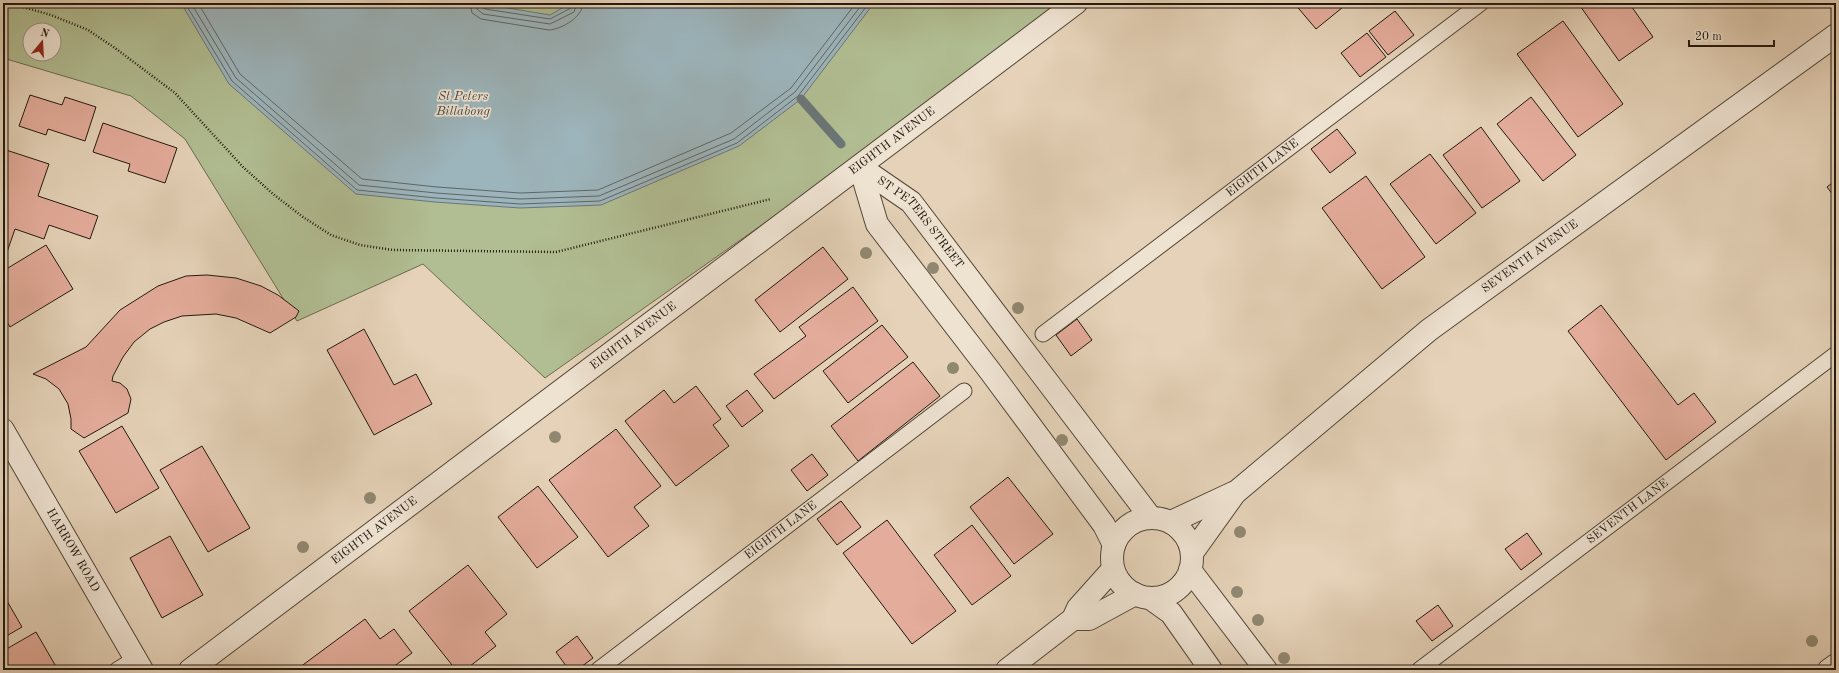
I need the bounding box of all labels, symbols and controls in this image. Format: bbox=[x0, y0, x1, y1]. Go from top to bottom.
north arrow bbox=[22, 22, 62, 62]
scale bar bbox=[1689, 22, 1774, 48]
text: N bbox=[39, 27, 51, 41]
text: 20 m bbox=[1695, 31, 1722, 43]
water label: St Peters Billabong bbox=[435, 90, 490, 118]
street label: EIGHTH AVENUE bbox=[847, 105, 937, 177]
street label: EIGHTH LANE bbox=[1224, 137, 1301, 199]
street label: ST PETERS STREET bbox=[875, 175, 965, 271]
street label: SEVENTH AVENUE bbox=[1480, 218, 1580, 296]
street label: EIGHTH AVENUE bbox=[588, 300, 679, 372]
street label: SEVENTH LANE bbox=[1585, 477, 1671, 546]
street label: EIGHTH AVENUE bbox=[329, 495, 420, 567]
street label: EIGHTH LANE bbox=[743, 499, 819, 562]
street label: HARROW ROAD bbox=[44, 506, 101, 594]

